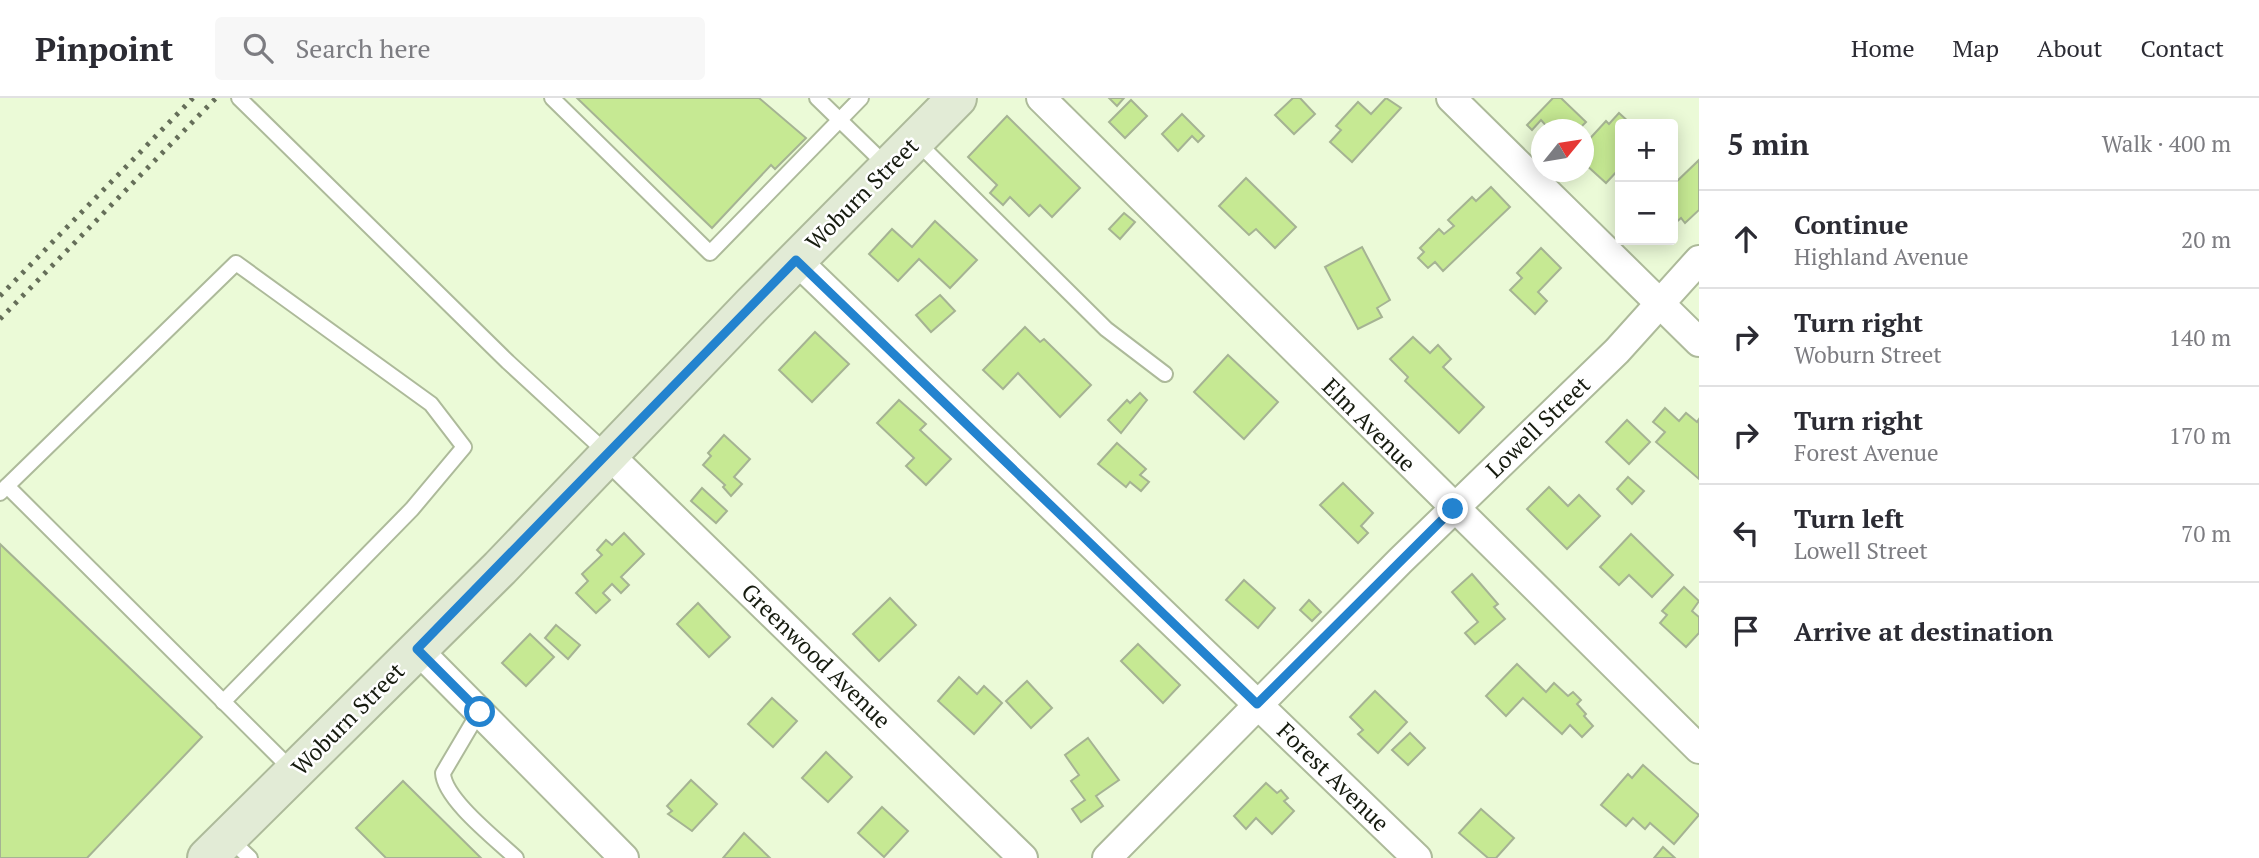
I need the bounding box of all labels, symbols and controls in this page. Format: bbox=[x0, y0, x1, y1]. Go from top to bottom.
search box bbox=[215, 17, 705, 80]
text: Pinpoint bbox=[35, 27, 173, 70]
icon: search bbox=[239, 29, 277, 67]
text: Search here bbox=[295, 31, 431, 65]
text: Home bbox=[1851, 32, 1915, 64]
text: Map bbox=[1953, 32, 1999, 64]
text: About bbox=[2037, 32, 2103, 64]
text: Contact bbox=[2141, 32, 2224, 64]
north arrow bbox=[1531, 119, 1594, 182]
map controls bbox=[1615, 119, 1678, 245]
button: + bbox=[1615, 119, 1678, 182]
text: 5 min bbox=[1727, 124, 1809, 164]
text: Walk · 400 m bbox=[2102, 128, 2231, 159]
street label: Woburn Street bbox=[798, 130, 925, 257]
button: − bbox=[1615, 182, 1678, 245]
text: Continue bbox=[1794, 207, 1908, 241]
icon: ahead bbox=[1727, 220, 1765, 258]
text: 20 m bbox=[2181, 224, 2231, 255]
text: Highland Avenue bbox=[1794, 241, 1969, 272]
text: Turn right bbox=[1794, 305, 1923, 339]
icon: right bbox=[1727, 318, 1765, 356]
text: 140 m bbox=[2169, 322, 2231, 353]
text: Woburn Street bbox=[1794, 339, 1942, 370]
street label: Lowell Street bbox=[1479, 369, 1597, 484]
street label: Elm Avenue bbox=[1316, 371, 1423, 478]
text: Turn right bbox=[1794, 403, 1923, 437]
icon: right bbox=[1727, 416, 1765, 454]
text: 170 m bbox=[2169, 420, 2231, 451]
text: Forest Avenue bbox=[1794, 437, 1939, 468]
route end bbox=[1437, 493, 1468, 524]
text: Turn left bbox=[1794, 501, 1904, 535]
icon: left bbox=[1727, 514, 1765, 552]
text: 70 m bbox=[2181, 518, 2231, 549]
text: Lowell Street bbox=[1794, 535, 1928, 566]
street label: Greenwood Avenue bbox=[735, 576, 898, 735]
icon: arrive bbox=[1727, 612, 1765, 650]
text: Arrive at destination bbox=[1794, 614, 2053, 648]
street label: Woburn Street bbox=[284, 655, 411, 782]
route start bbox=[464, 696, 495, 727]
street label: Forest Avenue bbox=[1271, 715, 1396, 838]

